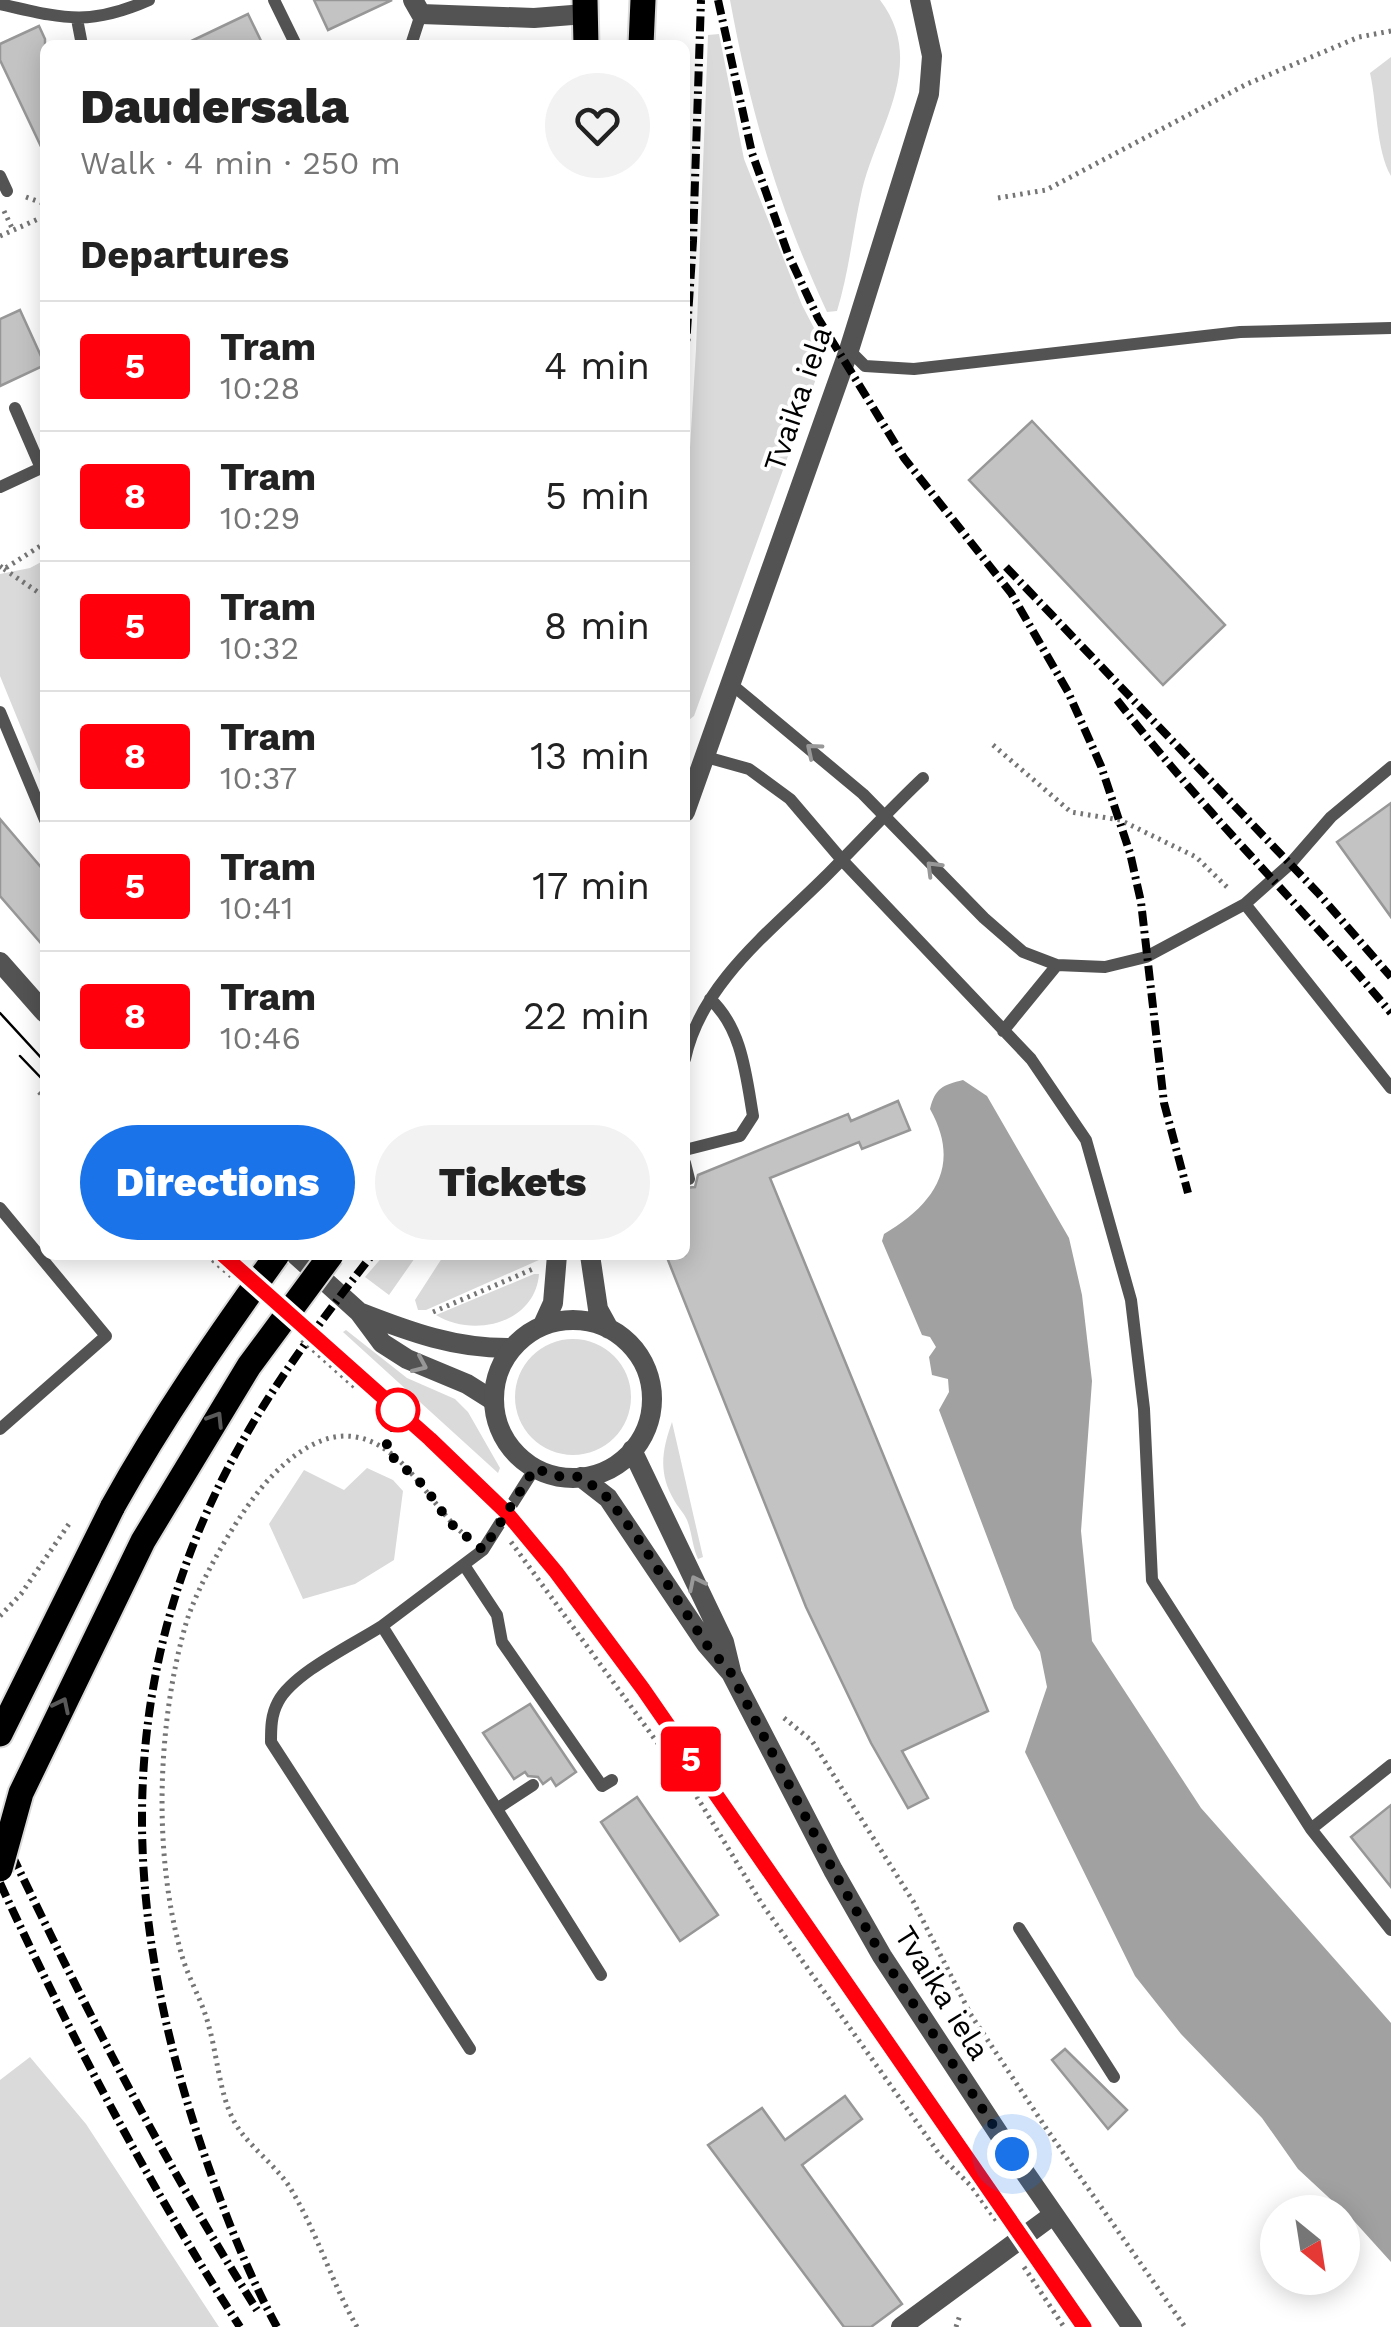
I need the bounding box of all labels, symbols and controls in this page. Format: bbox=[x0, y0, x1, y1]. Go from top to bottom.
button: heart bbox=[545, 73, 650, 178]
text: Daudersala bbox=[80, 78, 349, 135]
text: Walk · 4 min · 250 m bbox=[80, 144, 401, 182]
text: Departures bbox=[80, 233, 289, 277]
street label: Tvaika iela bbox=[756, 322, 839, 476]
text: Tram bbox=[220, 325, 316, 369]
text: 4 min bbox=[544, 344, 650, 388]
text: 5 bbox=[125, 345, 145, 387]
text: 10:28 bbox=[220, 369, 300, 407]
text: Tram bbox=[220, 455, 316, 499]
text: 5 min bbox=[545, 474, 650, 518]
text: 8 bbox=[124, 475, 146, 517]
text: 10:29 bbox=[220, 499, 300, 537]
text: Tram bbox=[220, 585, 316, 629]
text: 8 min bbox=[544, 604, 650, 648]
text: 5 bbox=[125, 605, 145, 647]
text: 10:32 bbox=[220, 629, 299, 667]
text: Tram bbox=[220, 715, 316, 759]
text: 13 min bbox=[530, 734, 650, 778]
text: 8 bbox=[124, 735, 146, 777]
one-way arrow bbox=[806, 743, 824, 761]
text: 10:37 bbox=[220, 759, 297, 797]
text: Tram bbox=[220, 845, 316, 889]
one-way arrow bbox=[926, 862, 944, 880]
text: 17 min bbox=[532, 864, 650, 908]
text: 5 bbox=[125, 865, 145, 907]
text: 10:41 bbox=[220, 889, 293, 927]
text: Tram bbox=[220, 975, 316, 1019]
text: 22 min bbox=[523, 994, 650, 1038]
text: 8 bbox=[124, 995, 146, 1037]
text: 10:46 bbox=[220, 1019, 301, 1057]
button: Directions bbox=[80, 1125, 355, 1240]
button: Tickets bbox=[375, 1125, 650, 1240]
one-way arrow bbox=[410, 1353, 428, 1373]
unlabelled marker bbox=[377, 1389, 419, 1431]
one-way arrow bbox=[203, 1412, 222, 1430]
one-way arrow bbox=[688, 1575, 708, 1593]
one-way arrow bbox=[49, 1697, 69, 1715]
line badge: 5 bbox=[658, 1726, 724, 1792]
text: 5 bbox=[681, 1738, 701, 1780]
street label: Tvaika iela bbox=[888, 1919, 997, 2066]
your location bbox=[987, 2129, 1037, 2179]
north arrow bbox=[1260, 2195, 1360, 2295]
map controls bbox=[1260, 2195, 1360, 2295]

